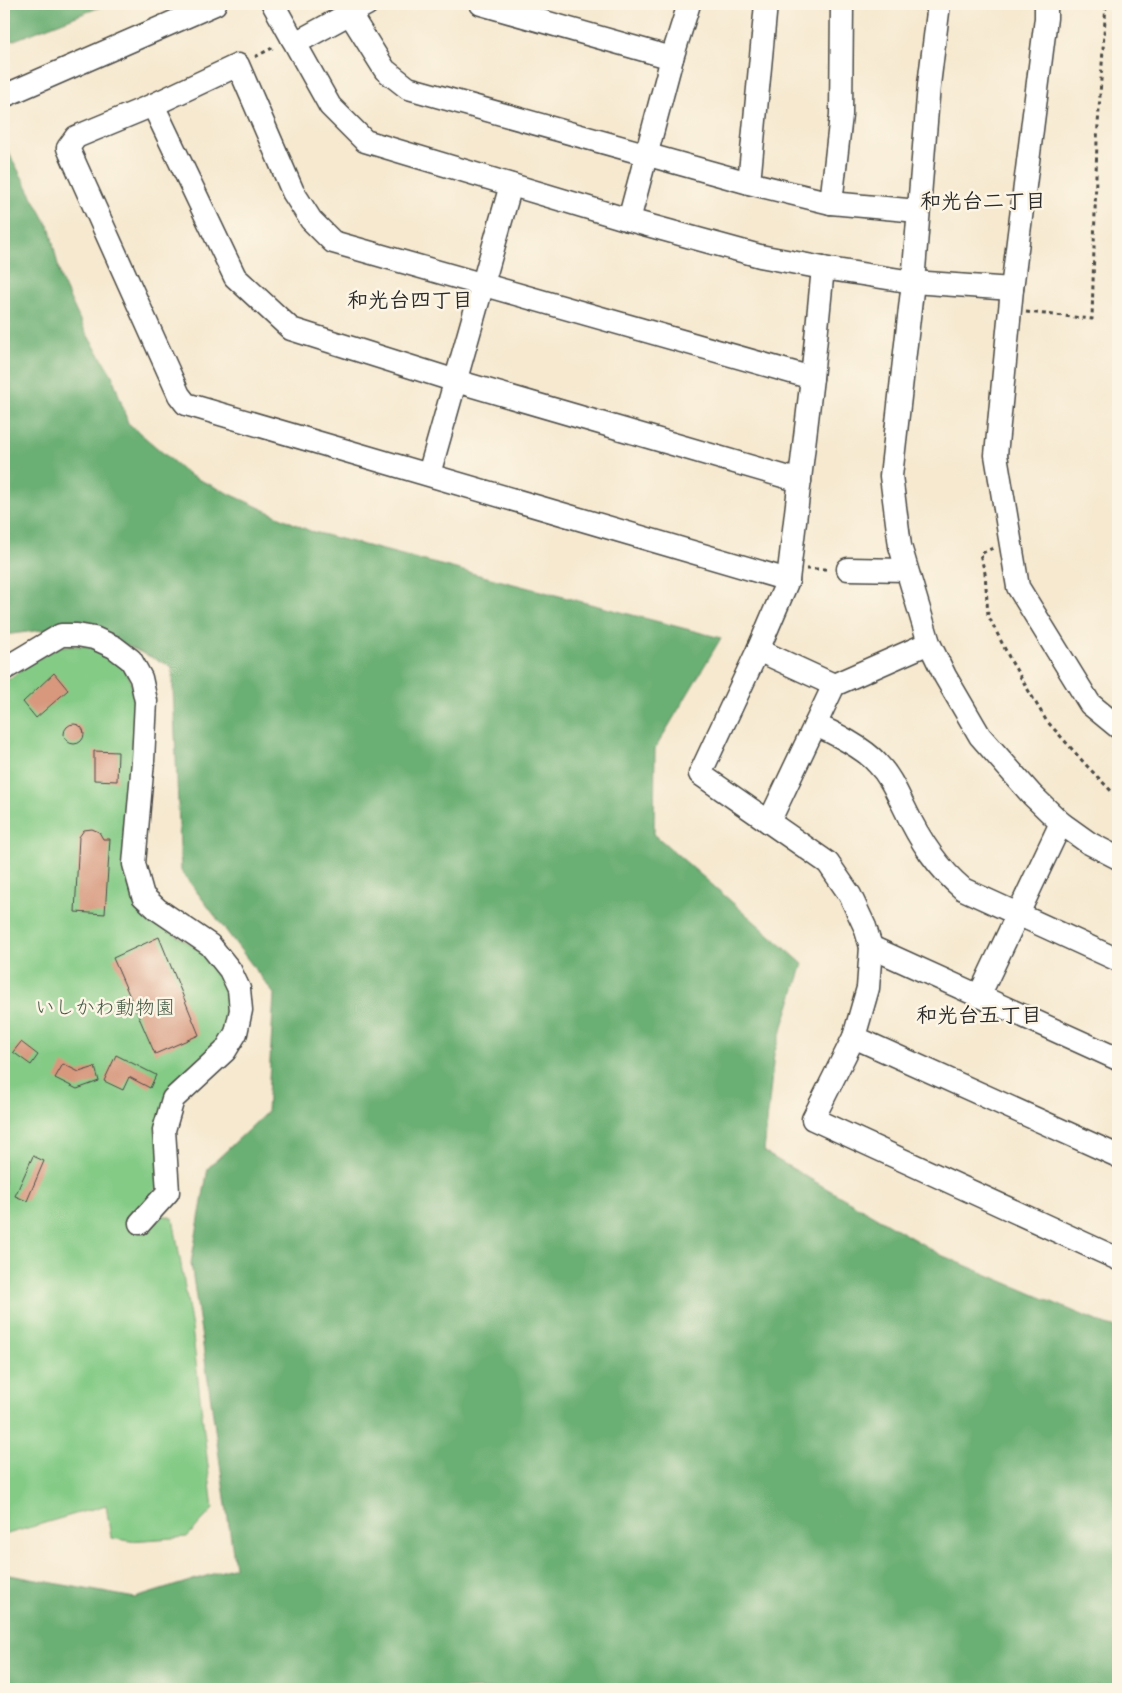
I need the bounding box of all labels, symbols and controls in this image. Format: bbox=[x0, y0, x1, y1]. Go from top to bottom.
district label: 和光台二丁目 bbox=[920, 188, 1046, 218]
district label: 和光台四丁目 bbox=[347, 287, 473, 317]
park label: いしかわ動物園 bbox=[35, 995, 175, 1024]
district label: 和光台五丁目 bbox=[916, 1002, 1042, 1032]

